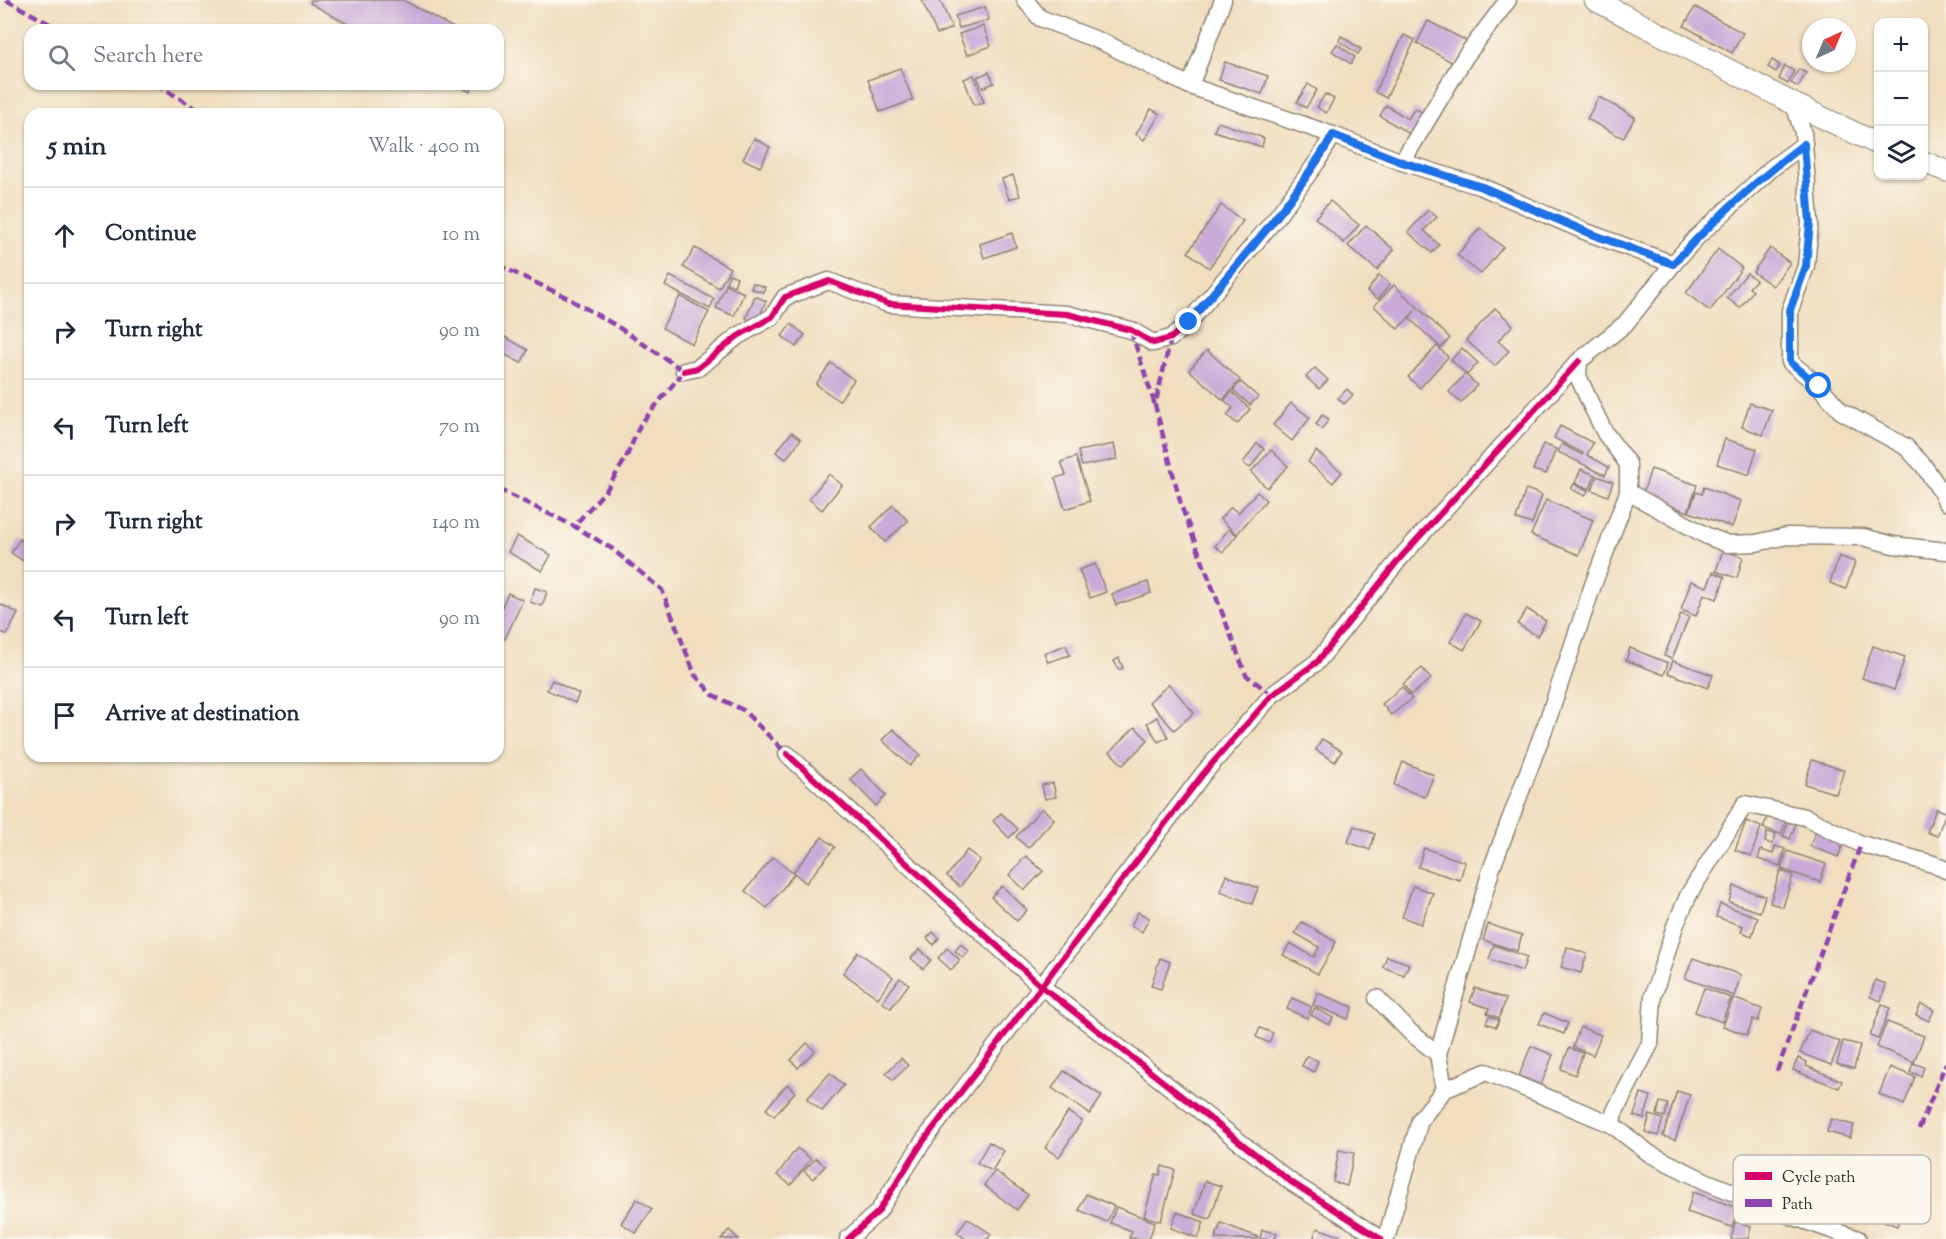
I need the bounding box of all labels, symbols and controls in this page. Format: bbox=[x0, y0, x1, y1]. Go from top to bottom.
north arrow bbox=[1802, 18, 1856, 72]
map controls bbox=[1874, 18, 1928, 180]
button: + bbox=[1874, 18, 1928, 72]
search box bbox=[24, 24, 504, 90]
icon: search bbox=[45, 41, 78, 74]
text: Search here bbox=[93, 41, 203, 73]
button: − bbox=[1874, 72, 1928, 126]
button: layers bbox=[1874, 126, 1928, 180]
text: 5 min bbox=[48, 129, 107, 166]
text: Walk · 400 m bbox=[368, 133, 480, 162]
icon: ahead bbox=[48, 219, 81, 252]
text: Continue bbox=[105, 219, 196, 251]
text: 10 m bbox=[442, 221, 480, 250]
route end bbox=[1175, 308, 1201, 334]
icon: right bbox=[48, 315, 81, 348]
text: Turn right bbox=[105, 315, 202, 347]
text: 90 m bbox=[439, 317, 480, 346]
route start bbox=[1805, 372, 1831, 398]
icon: left bbox=[48, 411, 81, 444]
text: Turn left bbox=[105, 411, 188, 443]
text: 70 m bbox=[439, 413, 480, 442]
icon: right bbox=[48, 507, 81, 540]
text: Turn right bbox=[105, 507, 202, 539]
text: 140 m bbox=[432, 509, 480, 538]
icon: left bbox=[48, 603, 81, 636]
text: Turn left bbox=[105, 603, 188, 635]
text: 90 m bbox=[439, 605, 480, 634]
icon: arrive bbox=[48, 699, 81, 732]
text: Arrive at destination bbox=[105, 699, 300, 731]
legend bbox=[1733, 1155, 1931, 1224]
text: Cycle path bbox=[1782, 1167, 1856, 1190]
text: Path bbox=[1782, 1194, 1813, 1217]

